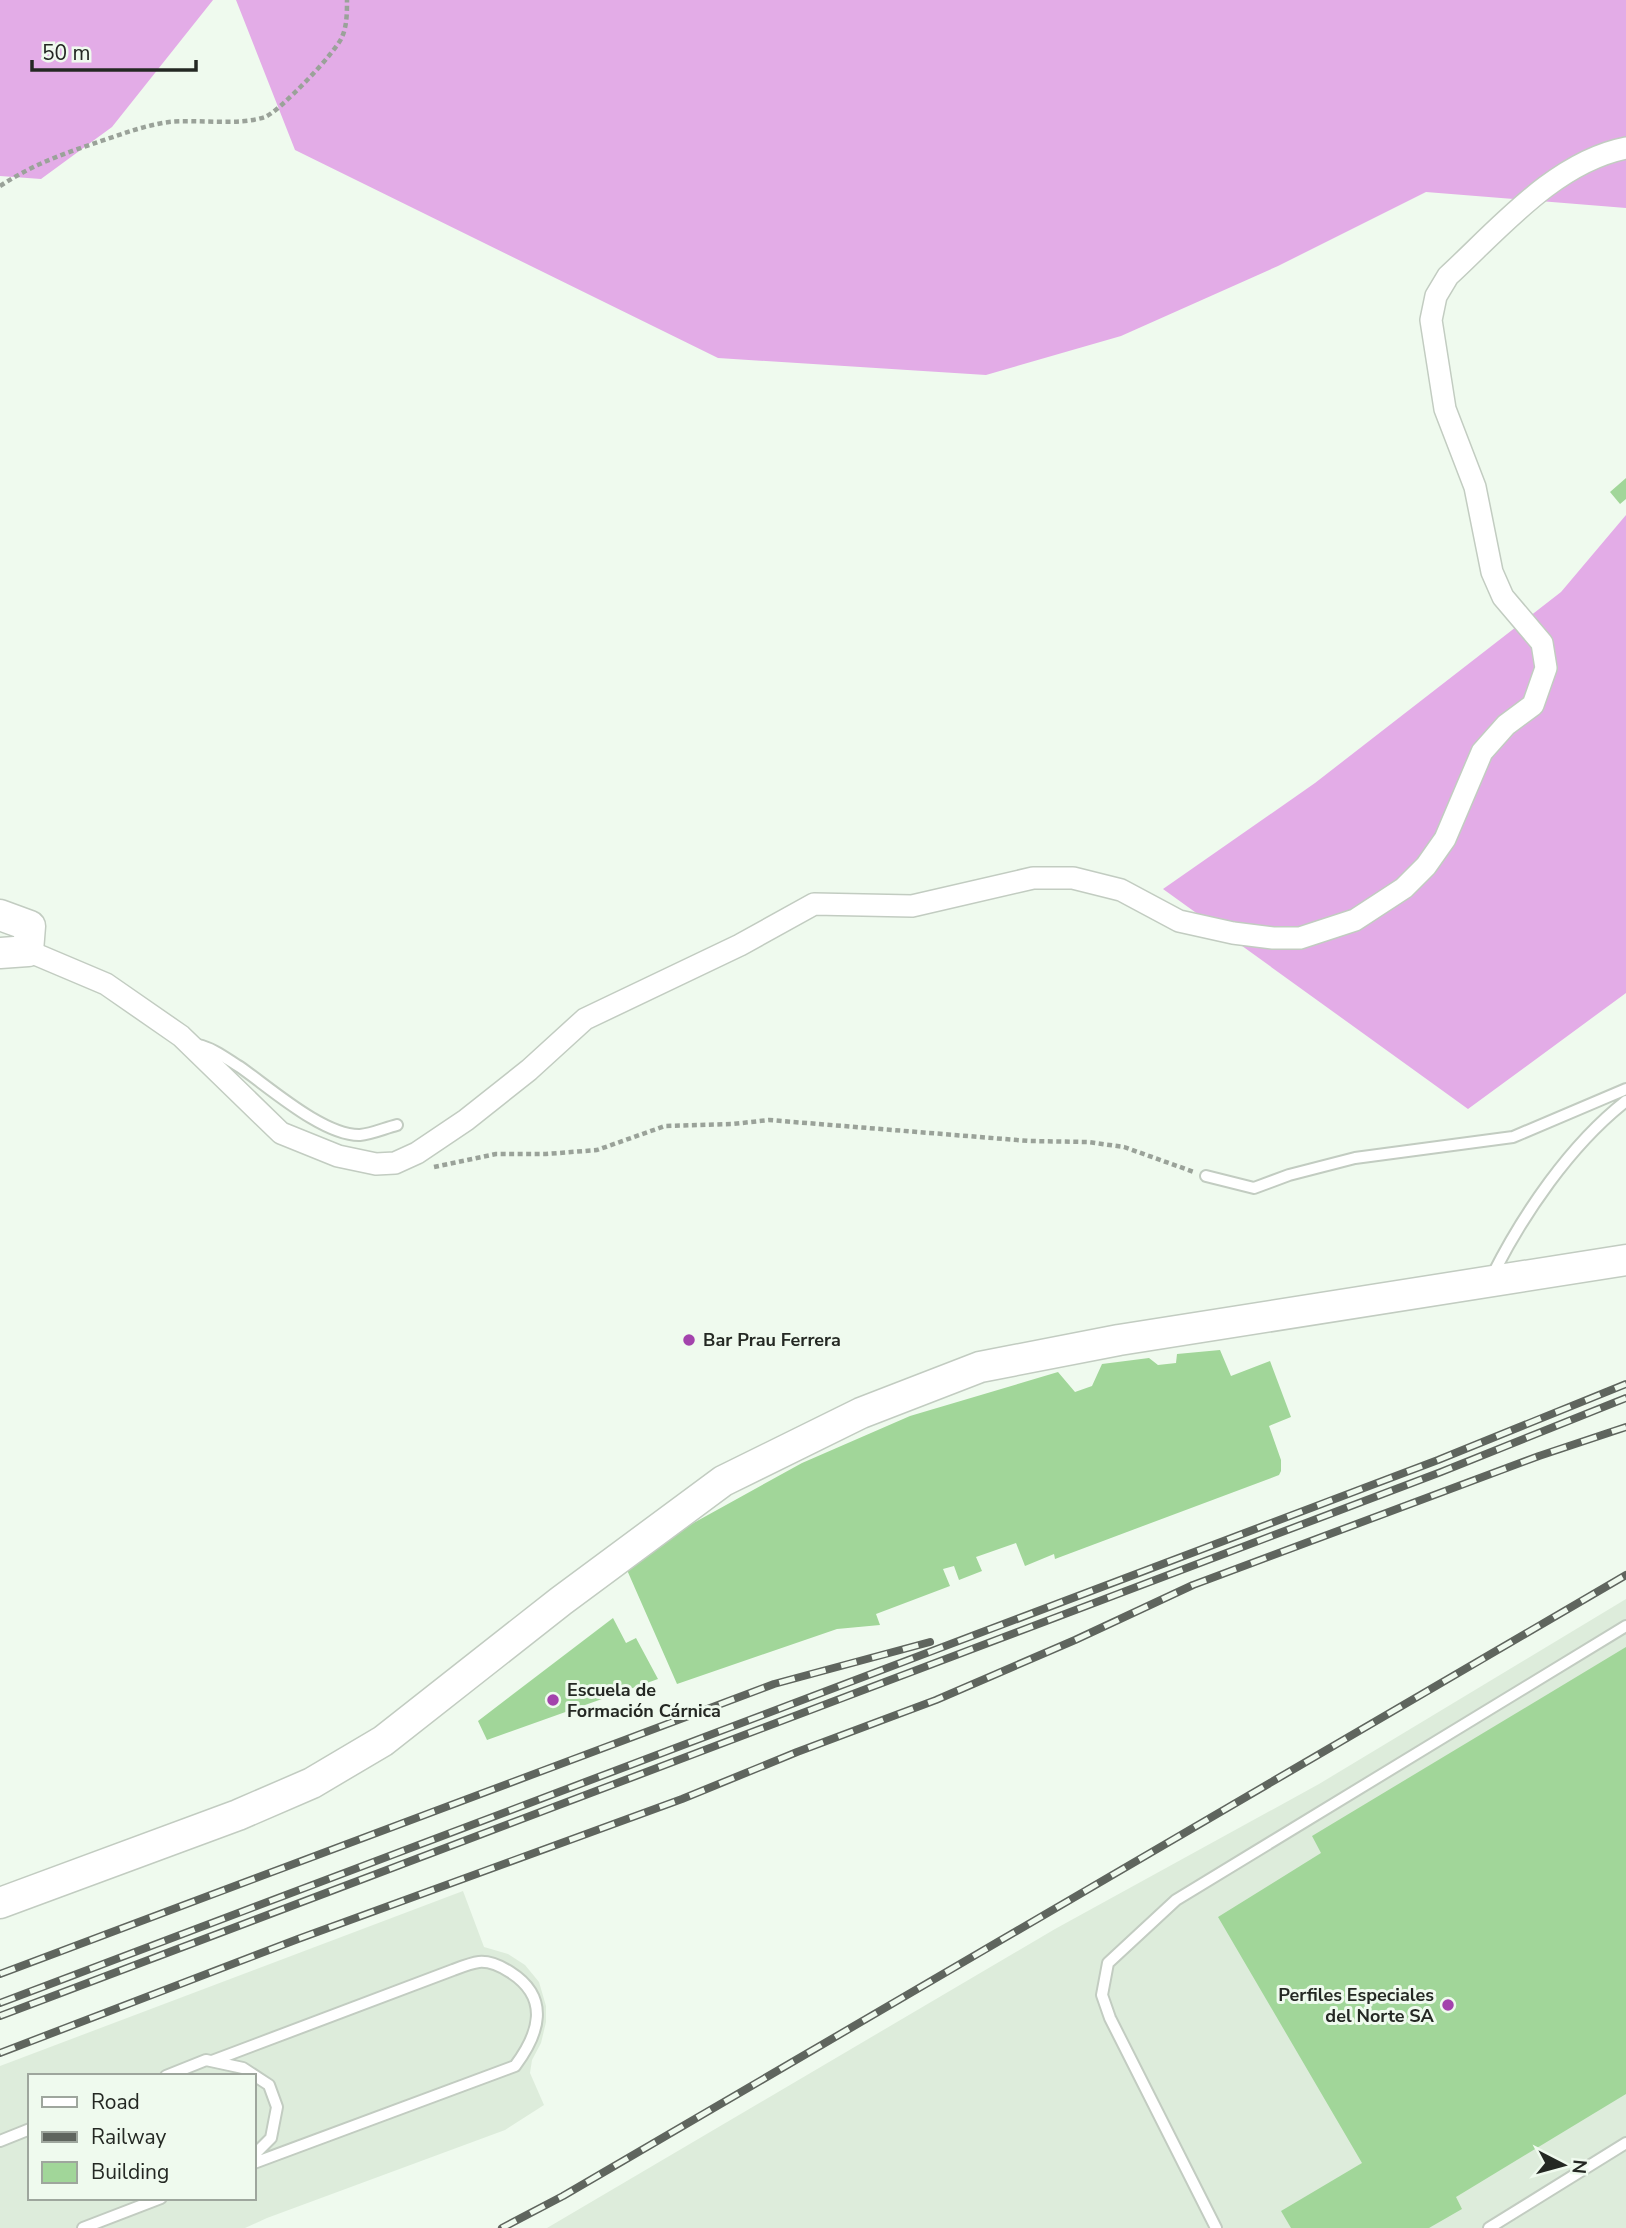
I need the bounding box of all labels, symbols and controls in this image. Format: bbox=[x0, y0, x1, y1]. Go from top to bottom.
scale bar bbox=[32, 28, 196, 72]
text: 50 m bbox=[42, 39, 91, 67]
place label: Bar Prau Ferrera bbox=[703, 1328, 841, 1352]
marker: Bar Prau Ferrera bbox=[681, 1332, 697, 1348]
place label: Escuela de Formación Cárnica bbox=[567, 1678, 721, 1723]
marker: Escuela de Formación Cárnica bbox=[545, 1692, 561, 1708]
place label: Perfiles Especiales del Norte SA bbox=[1278, 1983, 1435, 2028]
marker: Perfiles Especiales del Norte SA bbox=[1440, 1997, 1456, 2013]
legend bbox=[28, 2074, 256, 2200]
text: Road bbox=[91, 2088, 140, 2116]
text: Railway bbox=[91, 2123, 166, 2151]
north arrow bbox=[1528, 2130, 1598, 2200]
text: Building bbox=[91, 2158, 169, 2186]
text: N bbox=[1565, 2158, 1593, 2175]

